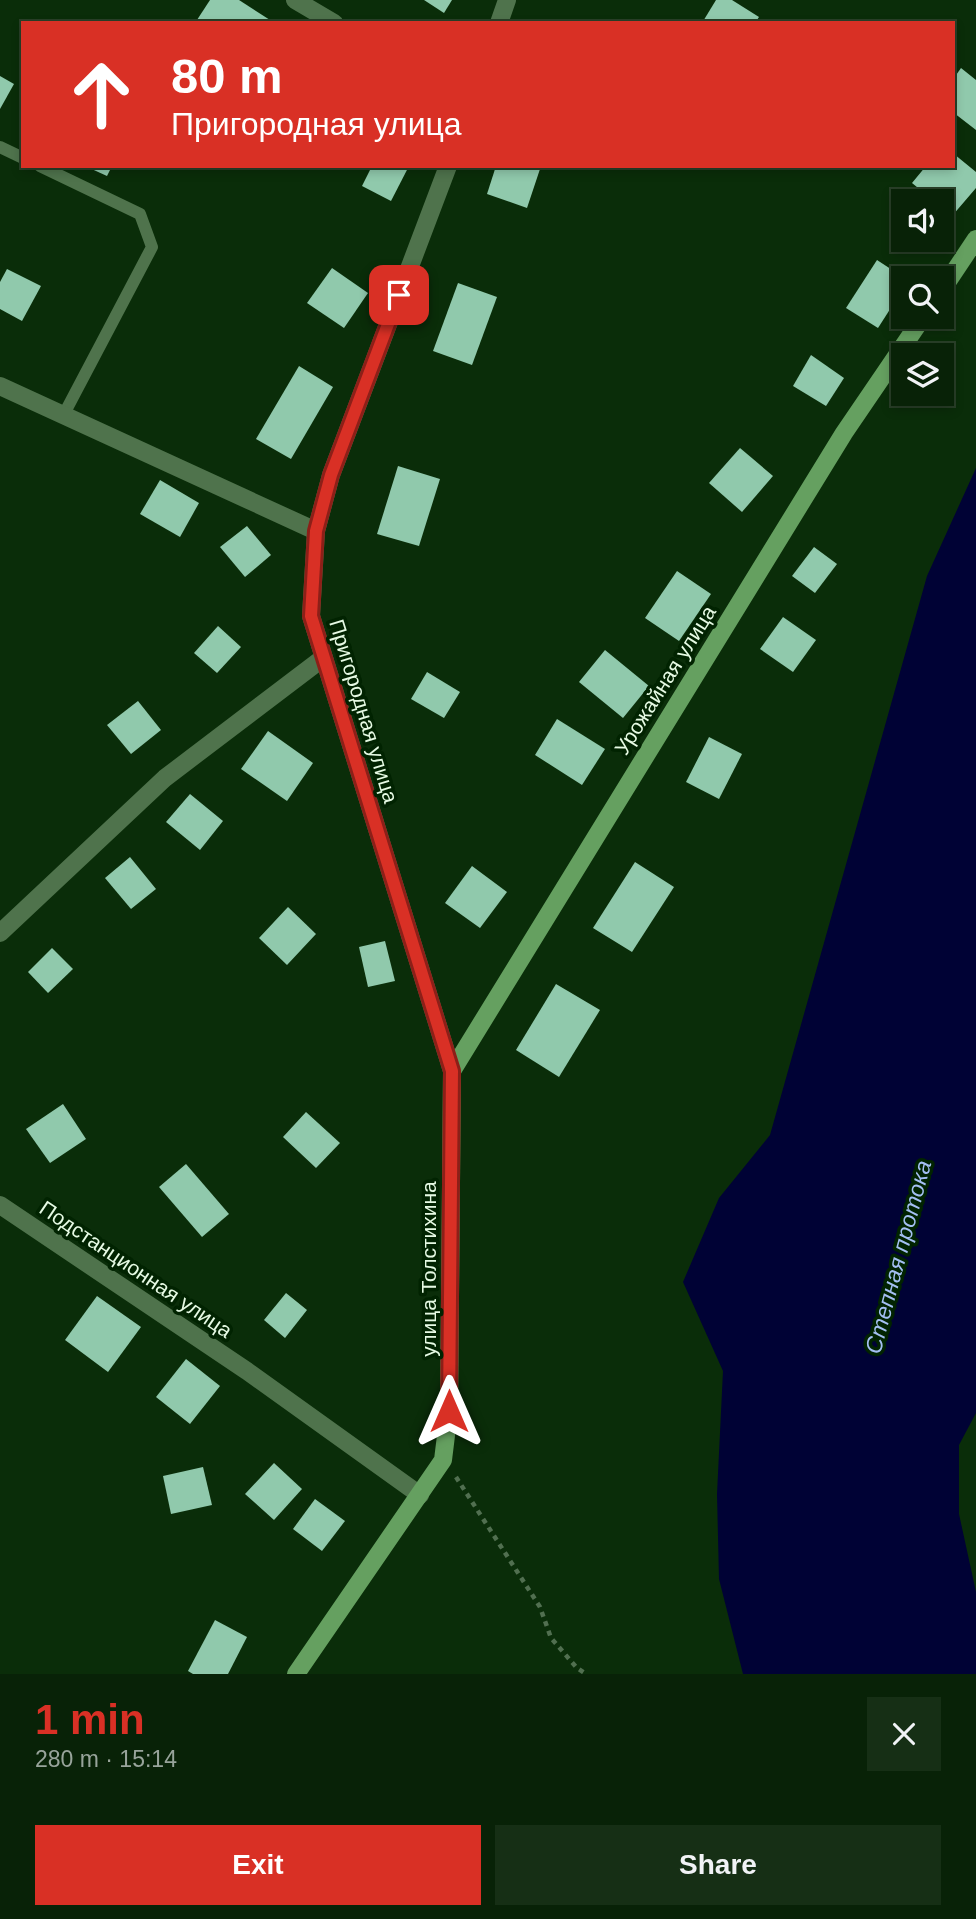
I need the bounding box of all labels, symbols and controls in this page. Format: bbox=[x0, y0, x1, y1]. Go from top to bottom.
icon: ahead bbox=[56, 49, 147, 140]
text: 80 m bbox=[171, 49, 283, 103]
text: Пригородная улица bbox=[171, 106, 462, 142]
map controls bbox=[891, 189, 954, 406]
button: sound bbox=[891, 189, 954, 252]
pin bbox=[369, 265, 429, 325]
button: search bbox=[891, 266, 954, 329]
icon: arrive bbox=[380, 276, 418, 314]
button: layers bbox=[891, 343, 954, 406]
street label: Урожайная улица bbox=[610, 601, 720, 759]
street label: Пригородная улица bbox=[325, 616, 403, 806]
water label: Степная протока bbox=[860, 1158, 936, 1356]
street label: улица Толстихина bbox=[417, 1181, 440, 1357]
street label: Подстанционная улица bbox=[35, 1196, 237, 1342]
position arrow bbox=[412, 1374, 486, 1448]
text: 1 min bbox=[35, 1696, 145, 1743]
button: close bbox=[867, 1697, 941, 1771]
text: 280 m · 15:14 bbox=[35, 1746, 177, 1772]
button: Exit bbox=[35, 1825, 481, 1905]
button: Share bbox=[495, 1825, 941, 1905]

